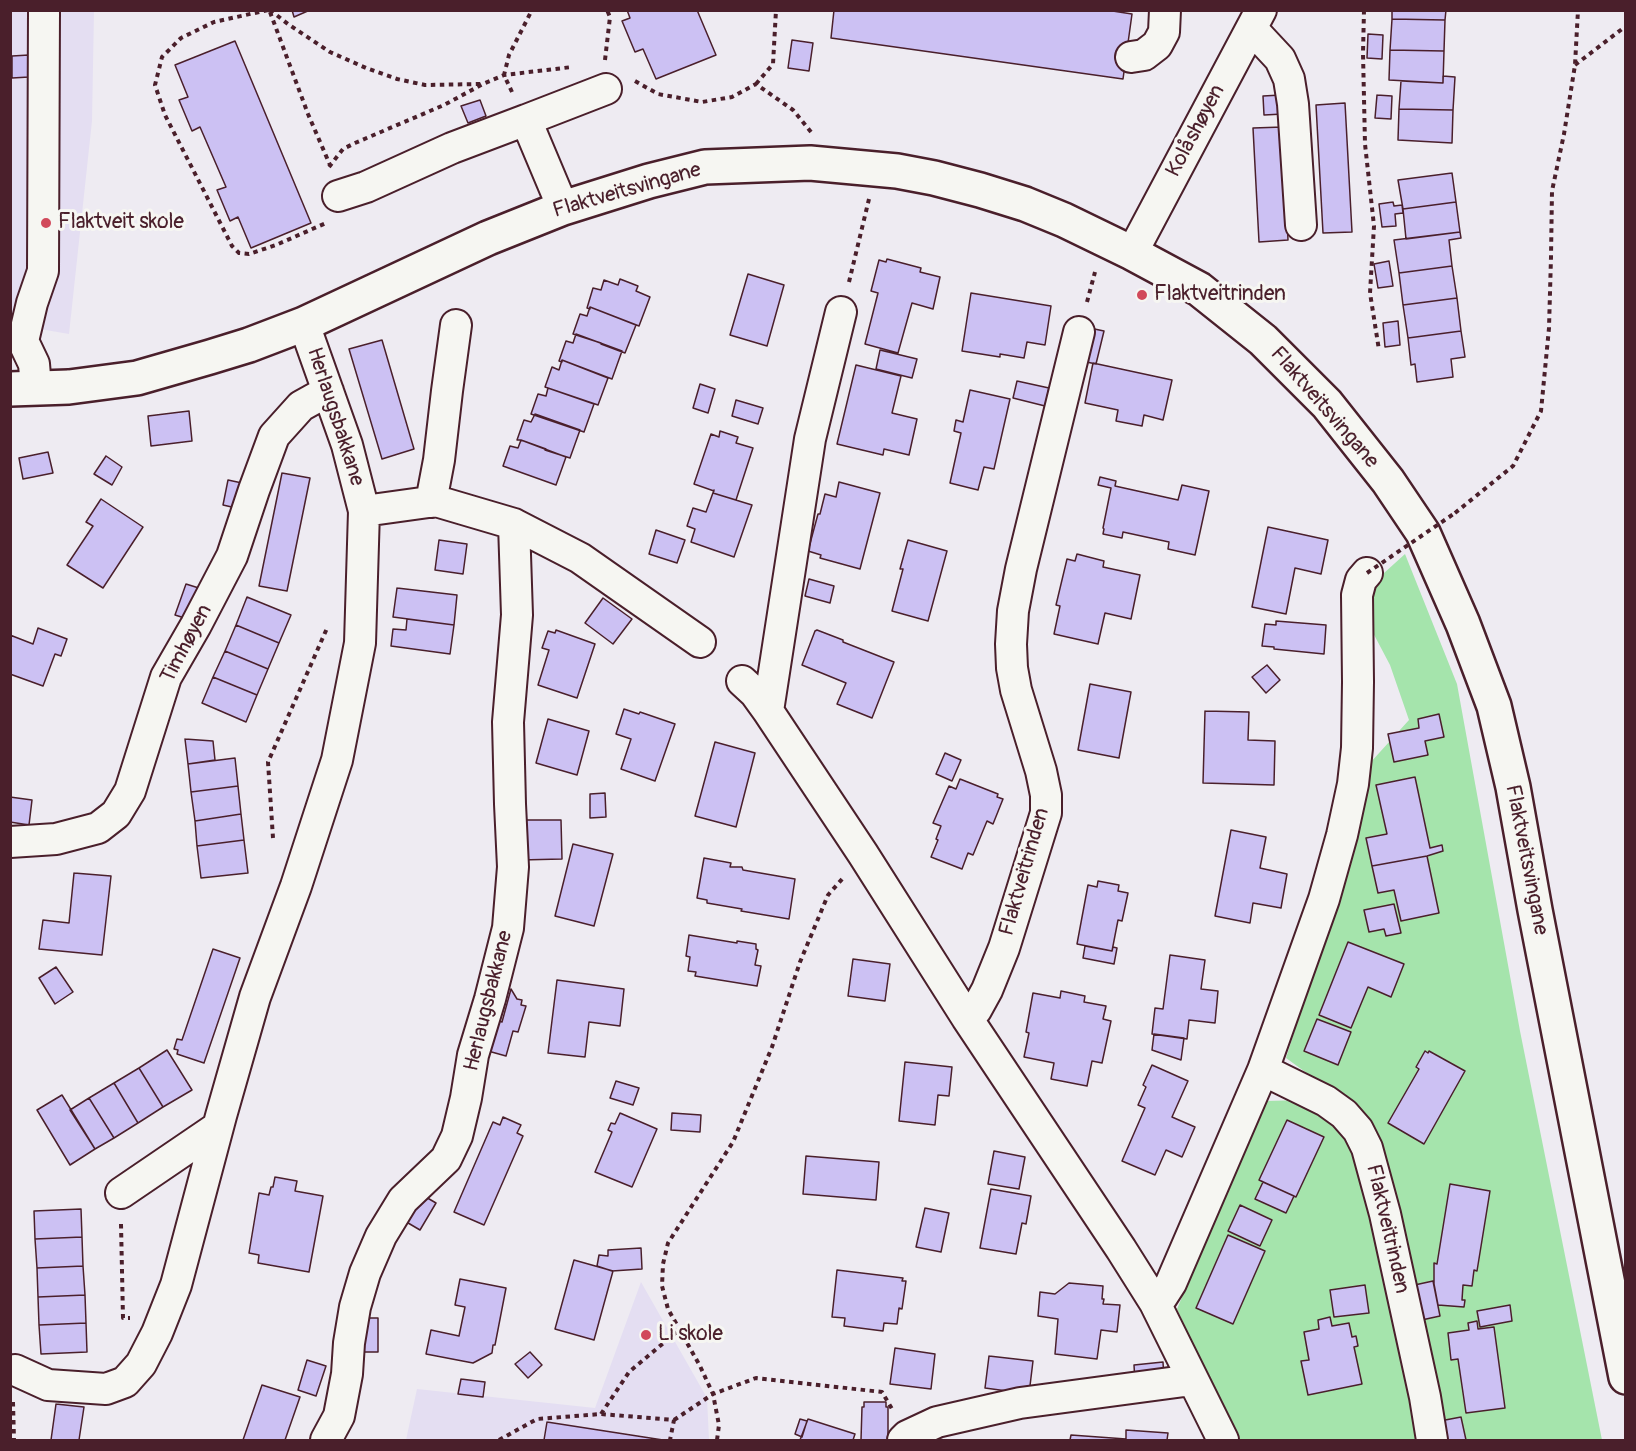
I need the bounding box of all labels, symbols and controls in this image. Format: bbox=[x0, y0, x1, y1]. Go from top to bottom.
street label: Kolåshøyen bbox=[1161, 81, 1231, 181]
street label: Flaktveitsvingane bbox=[550, 158, 704, 224]
place label: Flaktveit skole bbox=[58, 210, 184, 236]
marker: Flaktveit skole bbox=[39, 216, 53, 230]
place label: Flaktveitrinden bbox=[1154, 282, 1286, 308]
marker: Flaktveitrinden bbox=[1135, 288, 1149, 302]
street label: Flaktveitsvingane bbox=[1264, 342, 1384, 474]
street label: Herlaugsbakkane bbox=[301, 345, 369, 489]
street label: Timhøyen bbox=[156, 600, 218, 688]
street label: Flaktveitsvingane bbox=[1499, 783, 1553, 937]
street label: Flaktveitrinden bbox=[995, 805, 1055, 939]
street label: Herlaugsbakkane bbox=[459, 928, 519, 1074]
street label: Flaktveitrinden bbox=[1360, 1162, 1414, 1296]
place label: Li skole bbox=[658, 1322, 723, 1348]
marker: Li skole bbox=[639, 1328, 653, 1342]

